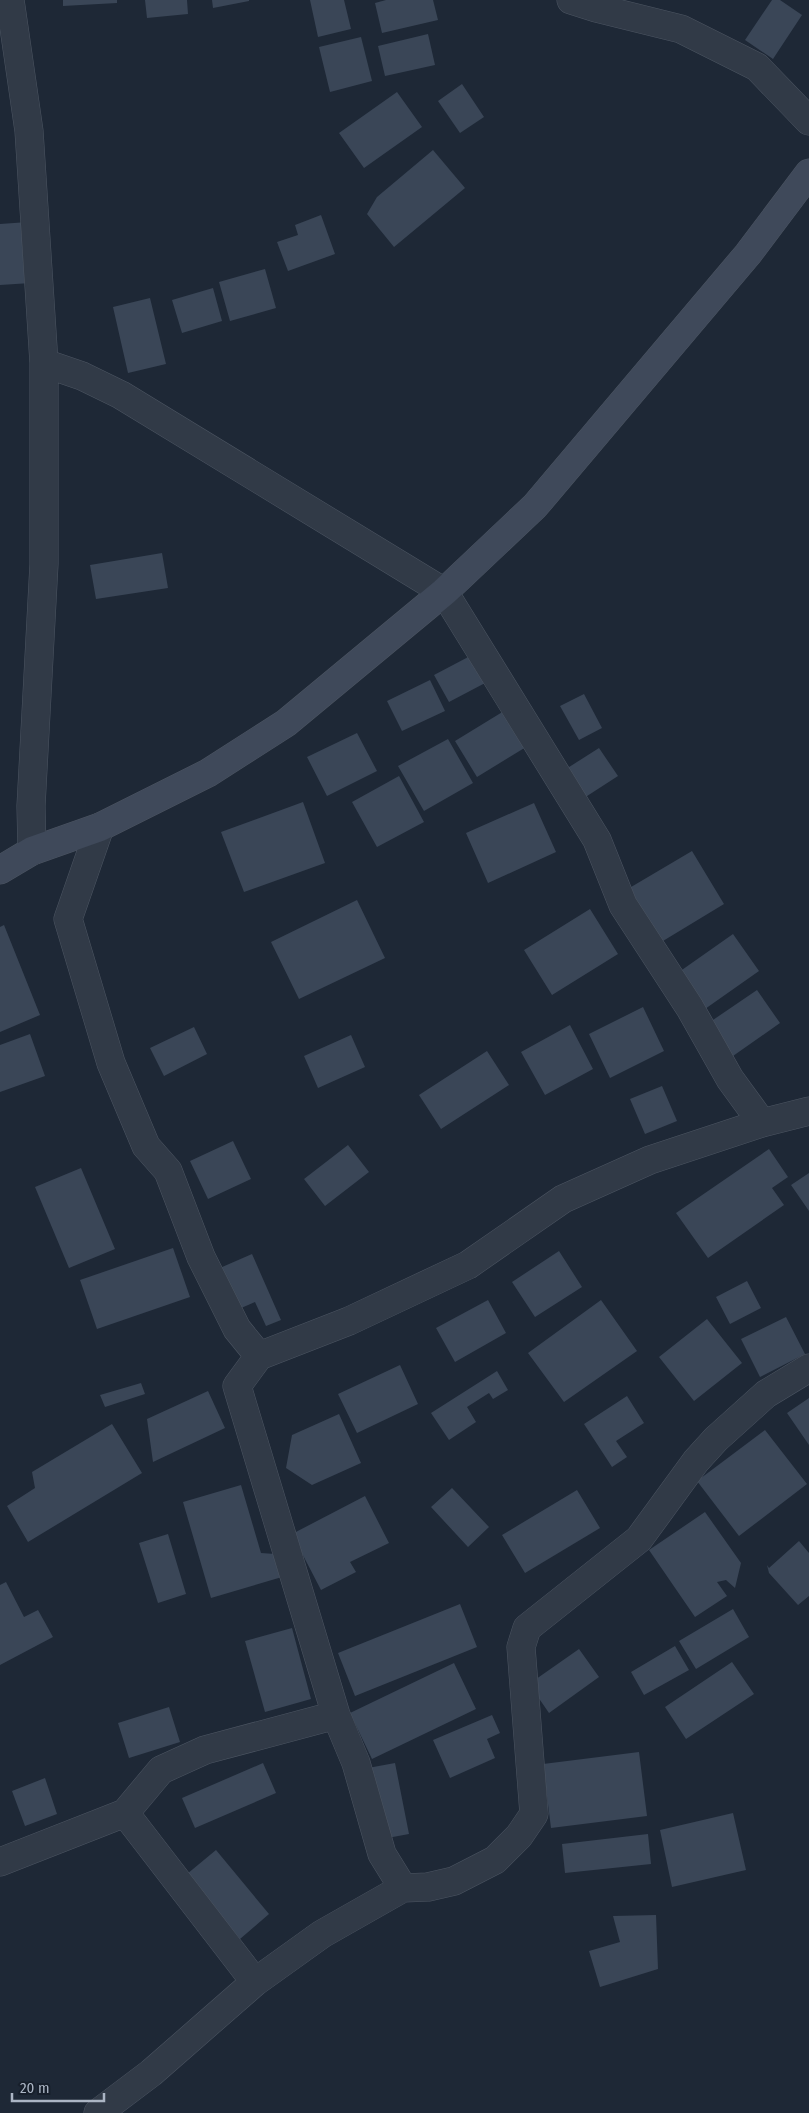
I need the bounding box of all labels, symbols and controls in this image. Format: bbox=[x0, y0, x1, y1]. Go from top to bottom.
scale bar bbox=[12, 2070, 105, 2102]
text: 20 m bbox=[20, 2079, 50, 2097]

